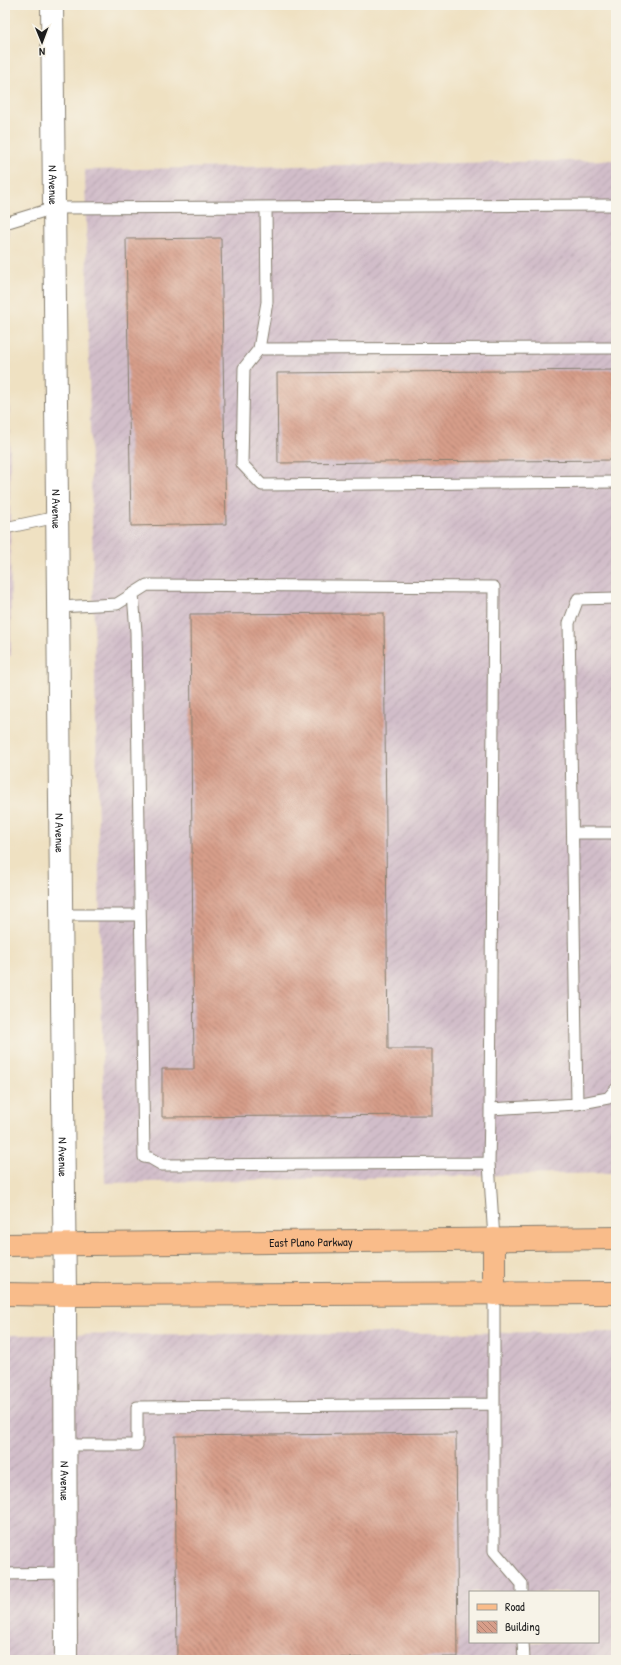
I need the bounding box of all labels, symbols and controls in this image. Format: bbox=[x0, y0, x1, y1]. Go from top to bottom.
north arrow bbox=[22, 22, 62, 62]
text: N bbox=[39, 45, 45, 59]
street label: N Avenue bbox=[45, 165, 63, 205]
street label: N Avenue bbox=[48, 489, 66, 529]
street label: N Avenue bbox=[52, 813, 69, 853]
street label: N Avenue bbox=[55, 1137, 72, 1177]
street label: East Plano Parkway bbox=[269, 1233, 353, 1250]
street label: N Avenue bbox=[57, 1461, 74, 1501]
legend bbox=[469, 1591, 599, 1643]
text: Road bbox=[505, 1598, 525, 1615]
text: Building bbox=[505, 1618, 540, 1635]

